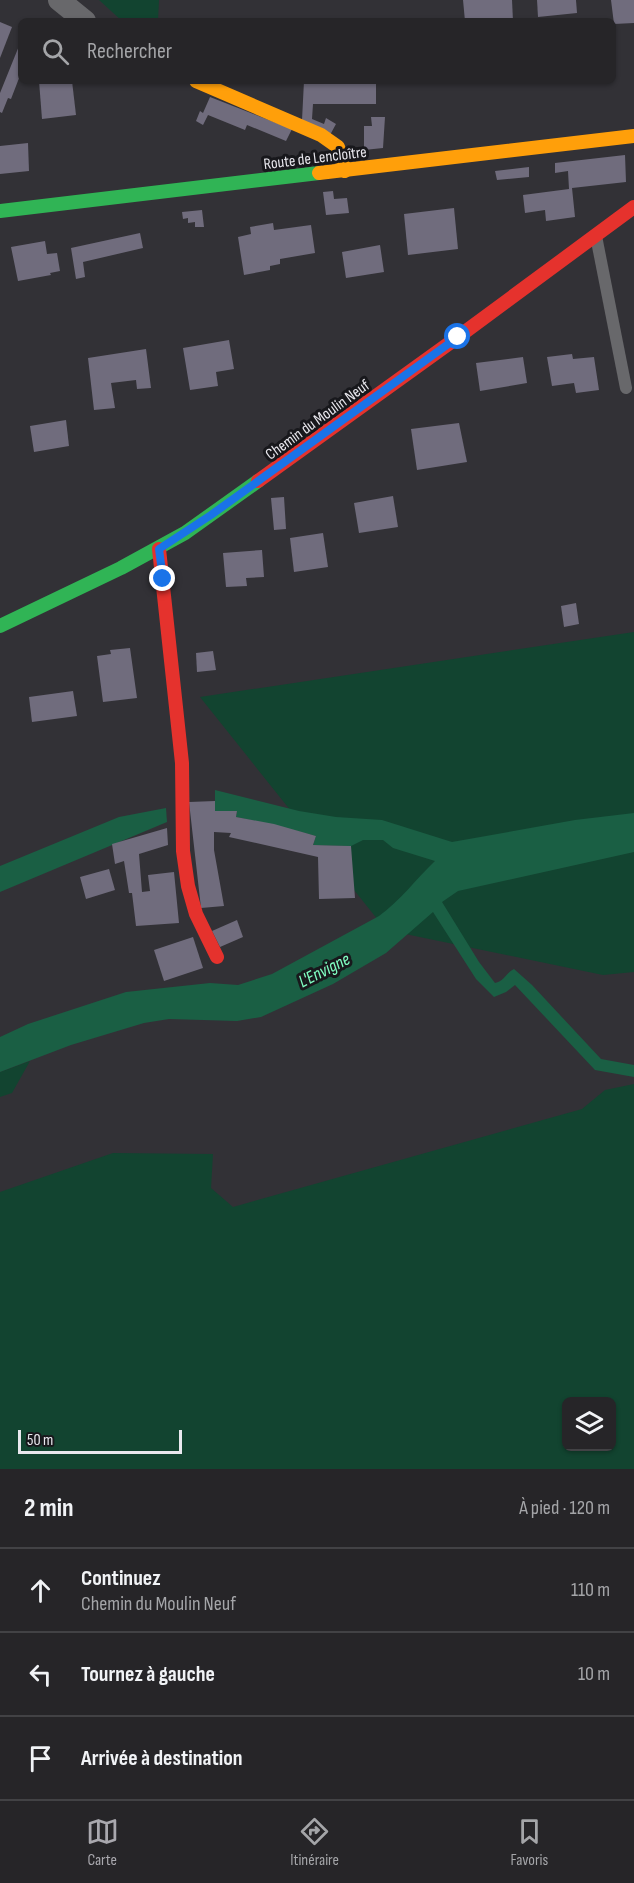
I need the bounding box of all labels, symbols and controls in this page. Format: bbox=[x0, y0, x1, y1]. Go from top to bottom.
search box bbox=[18, 18, 616, 84]
icon: search bbox=[39, 35, 72, 68]
text: Rechercher bbox=[87, 38, 172, 65]
street label: Route de Lencloître bbox=[263, 143, 368, 174]
route start bbox=[444, 323, 470, 349]
street label: Chemin du Moulin Neuf bbox=[262, 376, 374, 464]
route end bbox=[149, 565, 175, 591]
water label: L'Envigne bbox=[295, 949, 353, 992]
map controls bbox=[562, 1397, 616, 1451]
button: layers bbox=[562, 1397, 616, 1451]
scale bar bbox=[18, 1427, 182, 1454]
text: 50 m bbox=[27, 1431, 53, 1450]
text: 2 min bbox=[24, 1493, 74, 1524]
text: À pied · 120 m bbox=[519, 1496, 610, 1520]
text: Continuez bbox=[81, 1565, 161, 1592]
icon: ahead bbox=[24, 1574, 57, 1607]
text: 110 m bbox=[571, 1578, 610, 1602]
text: Chemin du Moulin Neuf bbox=[81, 1592, 236, 1616]
icon: left bbox=[24, 1658, 57, 1691]
text: Tournez à gauche bbox=[81, 1661, 215, 1688]
text: 10 m bbox=[578, 1662, 610, 1686]
icon: arrive bbox=[24, 1742, 57, 1775]
text: Arrivée à destination bbox=[81, 1745, 243, 1772]
tab: Carte bbox=[86, 1815, 119, 1870]
tab: Itinéraire bbox=[290, 1815, 339, 1870]
tab: Favoris bbox=[510, 1815, 548, 1870]

